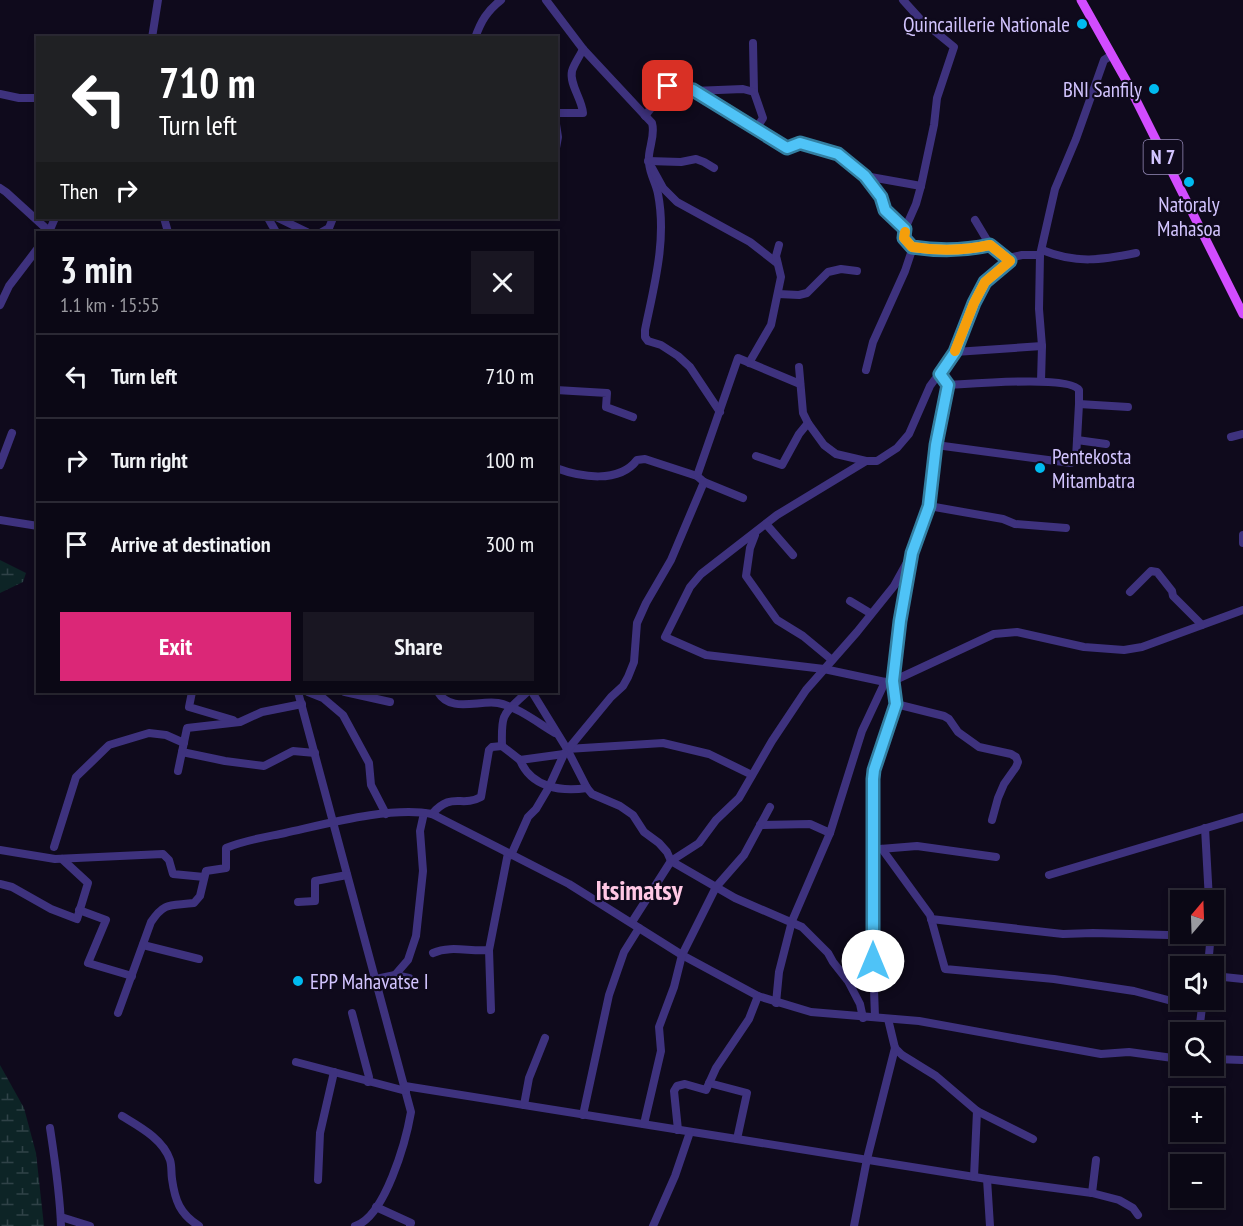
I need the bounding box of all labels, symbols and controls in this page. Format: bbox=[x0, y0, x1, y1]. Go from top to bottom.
place label: Quincaillerie Nationale bbox=[903, 11, 1070, 38]
marker: Quincaillerie Nationale bbox=[1075, 17, 1089, 31]
text: 710 m bbox=[159, 55, 256, 110]
icon: left bbox=[60, 60, 138, 138]
pin bbox=[642, 60, 693, 111]
icon: arrive bbox=[651, 69, 684, 102]
place label: BNI Sanfily bbox=[1063, 76, 1142, 103]
marker: BNI Sanfily bbox=[1147, 82, 1161, 96]
text: Turn left bbox=[159, 108, 237, 142]
road number: N 7 bbox=[1144, 140, 1182, 174]
icon: right bbox=[110, 174, 143, 207]
marker: Natoraly Mahasoa bbox=[1182, 175, 1196, 189]
text: Then bbox=[60, 177, 98, 205]
place label: Natoraly Mahasoa bbox=[1157, 191, 1221, 242]
text: 3 min bbox=[60, 246, 133, 293]
button: close bbox=[471, 251, 534, 314]
text: 1.1 km · 15:55 bbox=[60, 292, 159, 318]
icon: left bbox=[60, 360, 93, 393]
text: Turn left bbox=[111, 362, 177, 390]
text: 710 m bbox=[485, 362, 534, 390]
place label: Pentekosta Mitambatra bbox=[1052, 443, 1135, 494]
icon: right bbox=[60, 444, 93, 477]
text: Turn right bbox=[111, 446, 188, 474]
text: 100 m bbox=[485, 446, 534, 474]
marker: Pentekosta Mitambatra bbox=[1033, 461, 1047, 475]
icon: arrive bbox=[60, 528, 93, 561]
text: Arrive at destination bbox=[111, 530, 271, 558]
text: 300 m bbox=[485, 530, 534, 558]
button: Exit bbox=[60, 612, 291, 681]
button: Share bbox=[303, 612, 534, 681]
district label: Itsimatsy bbox=[596, 873, 684, 907]
north arrow bbox=[1170, 890, 1224, 944]
map controls bbox=[1170, 890, 1224, 1208]
position arrow bbox=[841, 929, 905, 993]
button: sound bbox=[1170, 956, 1224, 1010]
place label: EPP Mahavatse I bbox=[310, 968, 429, 995]
marker: EPP Mahavatse I bbox=[291, 974, 305, 988]
button: search bbox=[1170, 1022, 1224, 1076]
button: + bbox=[1170, 1088, 1224, 1142]
button: − bbox=[1170, 1154, 1224, 1208]

